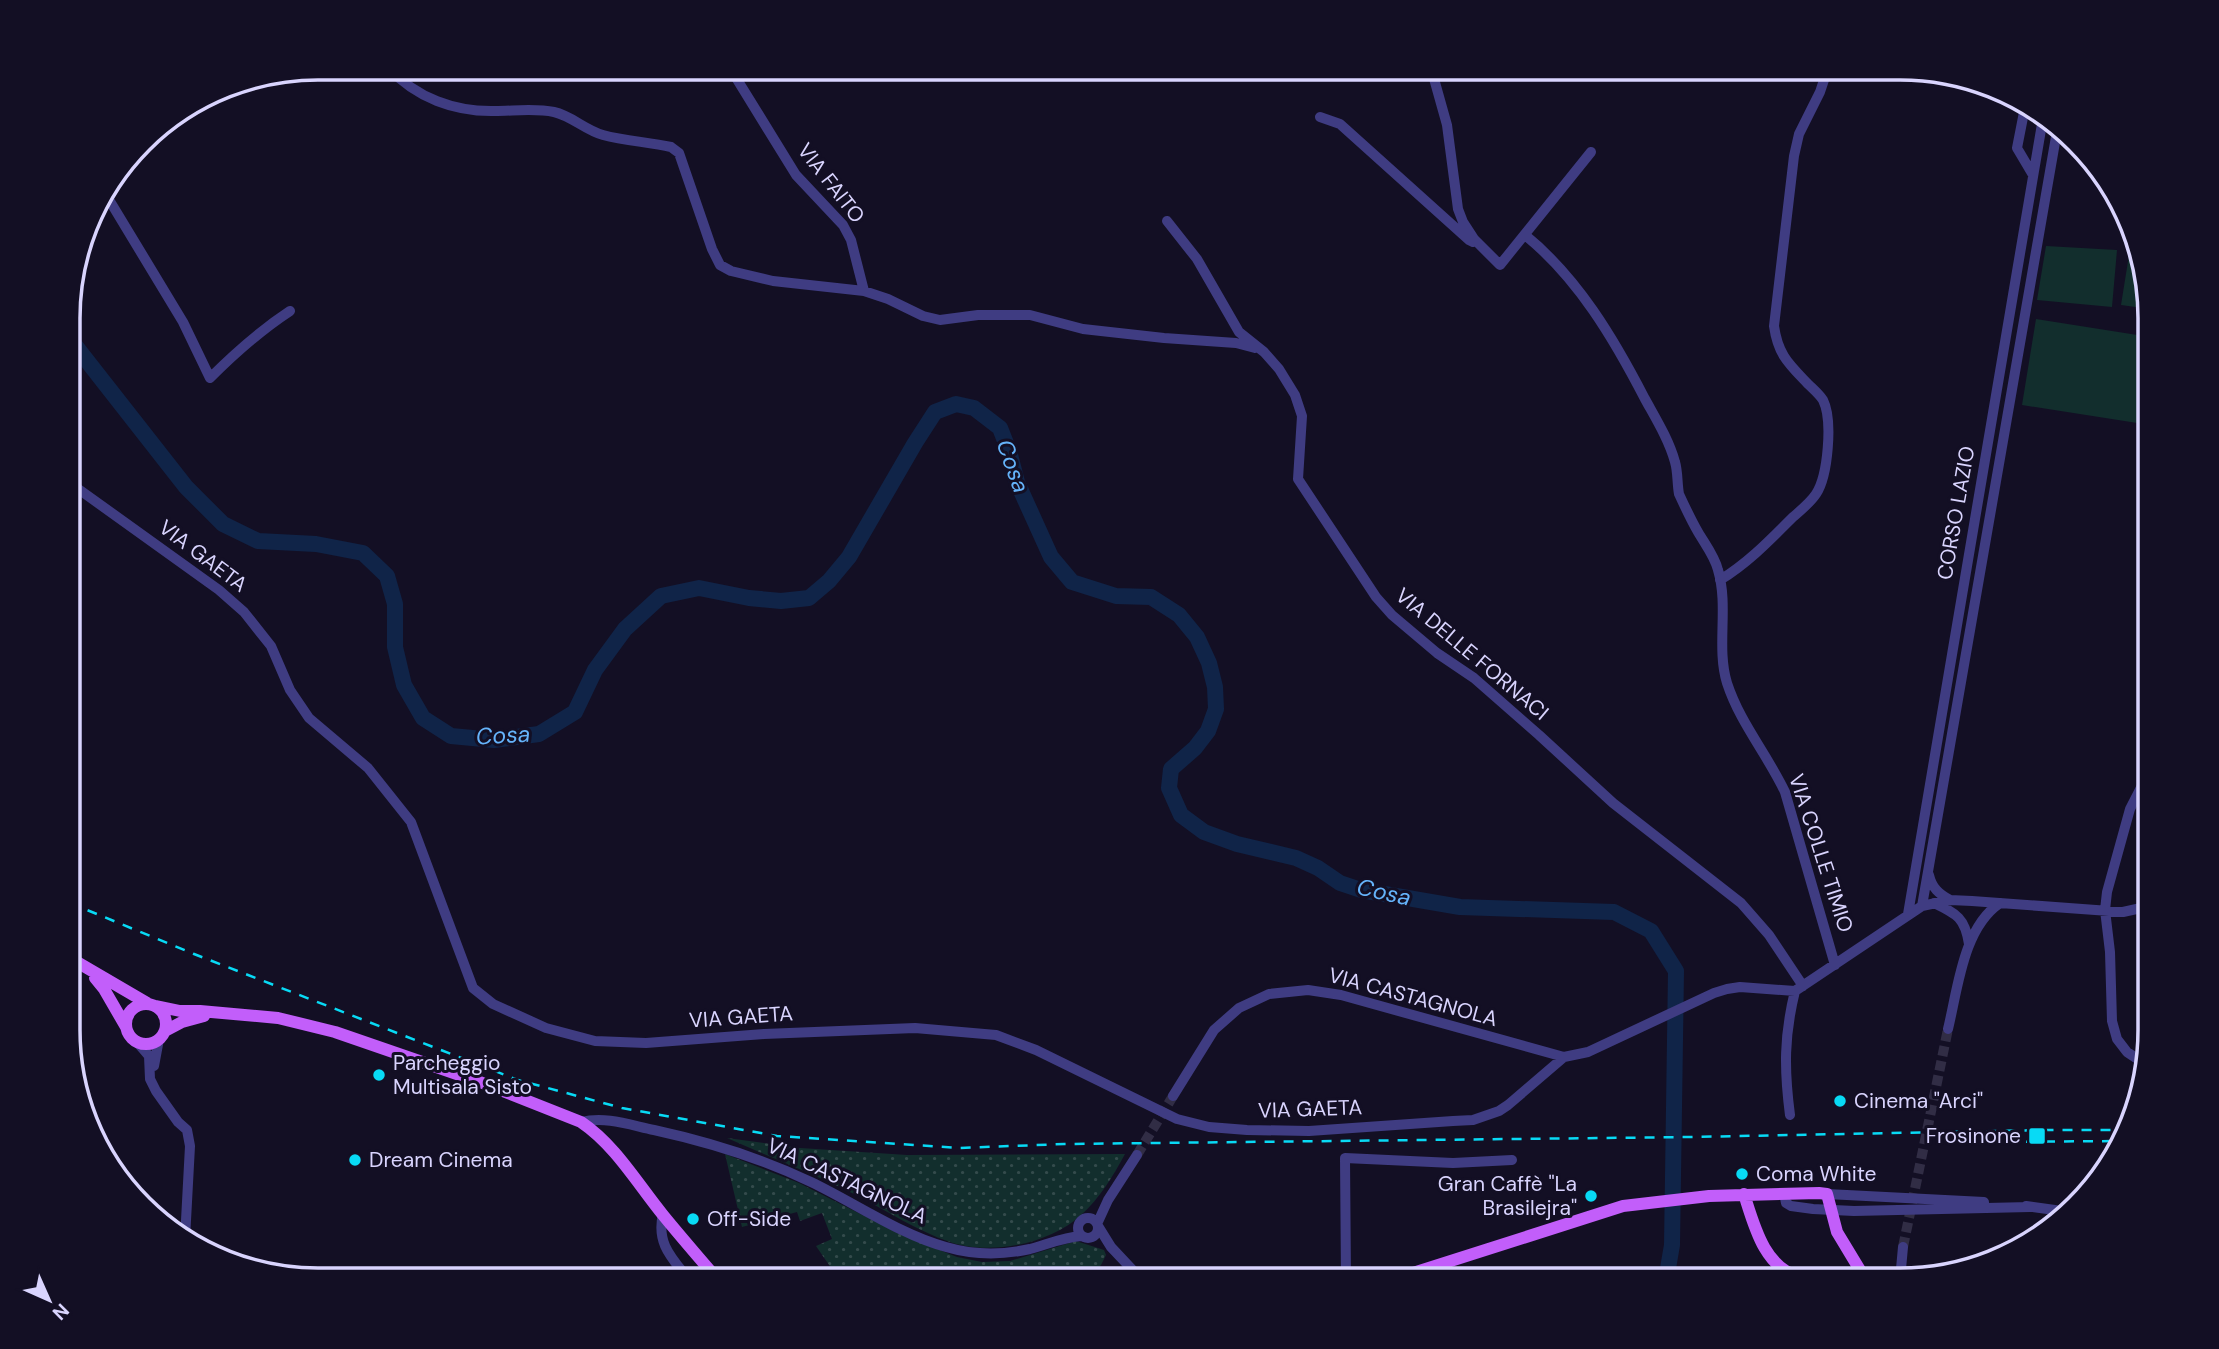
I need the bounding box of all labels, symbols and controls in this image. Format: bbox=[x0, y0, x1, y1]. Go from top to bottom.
street label: VIA FAITO bbox=[791, 137, 871, 229]
water label: Cosa bbox=[990, 435, 1036, 497]
street label: CORSO LAZIO bbox=[1930, 444, 1982, 582]
street label: VIA GAETA bbox=[153, 513, 253, 599]
street label: VIA DELLE FORNACI bbox=[1389, 582, 1555, 726]
water label: Cosa bbox=[475, 719, 531, 751]
street label: VIA COLLE TIMIO bbox=[1782, 770, 1860, 936]
water label: Cosa bbox=[1354, 871, 1414, 913]
street label: VIA CASTAGNOLA bbox=[1325, 961, 1501, 1033]
street label: VIA GAETA bbox=[688, 999, 794, 1035]
place label: Parcheggio Multisala Sisto bbox=[393, 1049, 532, 1101]
marker: Parcheggio Multisala Sisto bbox=[371, 1067, 387, 1083]
place label: Cinema "Arci" bbox=[1854, 1087, 1983, 1115]
street label: VIA GAETA bbox=[1257, 1093, 1363, 1125]
marker: Cinema "Arci" bbox=[1832, 1093, 1848, 1109]
place label: Frosinone bbox=[1926, 1122, 2021, 1150]
marker: Frosinone bbox=[2027, 1126, 2047, 1146]
street label: VIA CASTAGNOLA bbox=[762, 1132, 932, 1230]
place label: Dream Cinema bbox=[369, 1146, 513, 1174]
marker: Dream Cinema bbox=[347, 1152, 363, 1168]
place label: Coma White bbox=[1756, 1160, 1877, 1188]
marker: Coma White bbox=[1734, 1166, 1750, 1182]
place label: Gran Caffè "La Brasilejra" bbox=[1438, 1170, 1577, 1222]
marker: Gran Caffè "La Brasilejra" bbox=[1583, 1188, 1599, 1204]
place label: Off-Side bbox=[707, 1205, 791, 1233]
marker: Off-Side bbox=[685, 1211, 701, 1227]
north arrow bbox=[14, 1265, 84, 1335]
text: N bbox=[47, 1298, 74, 1325]

